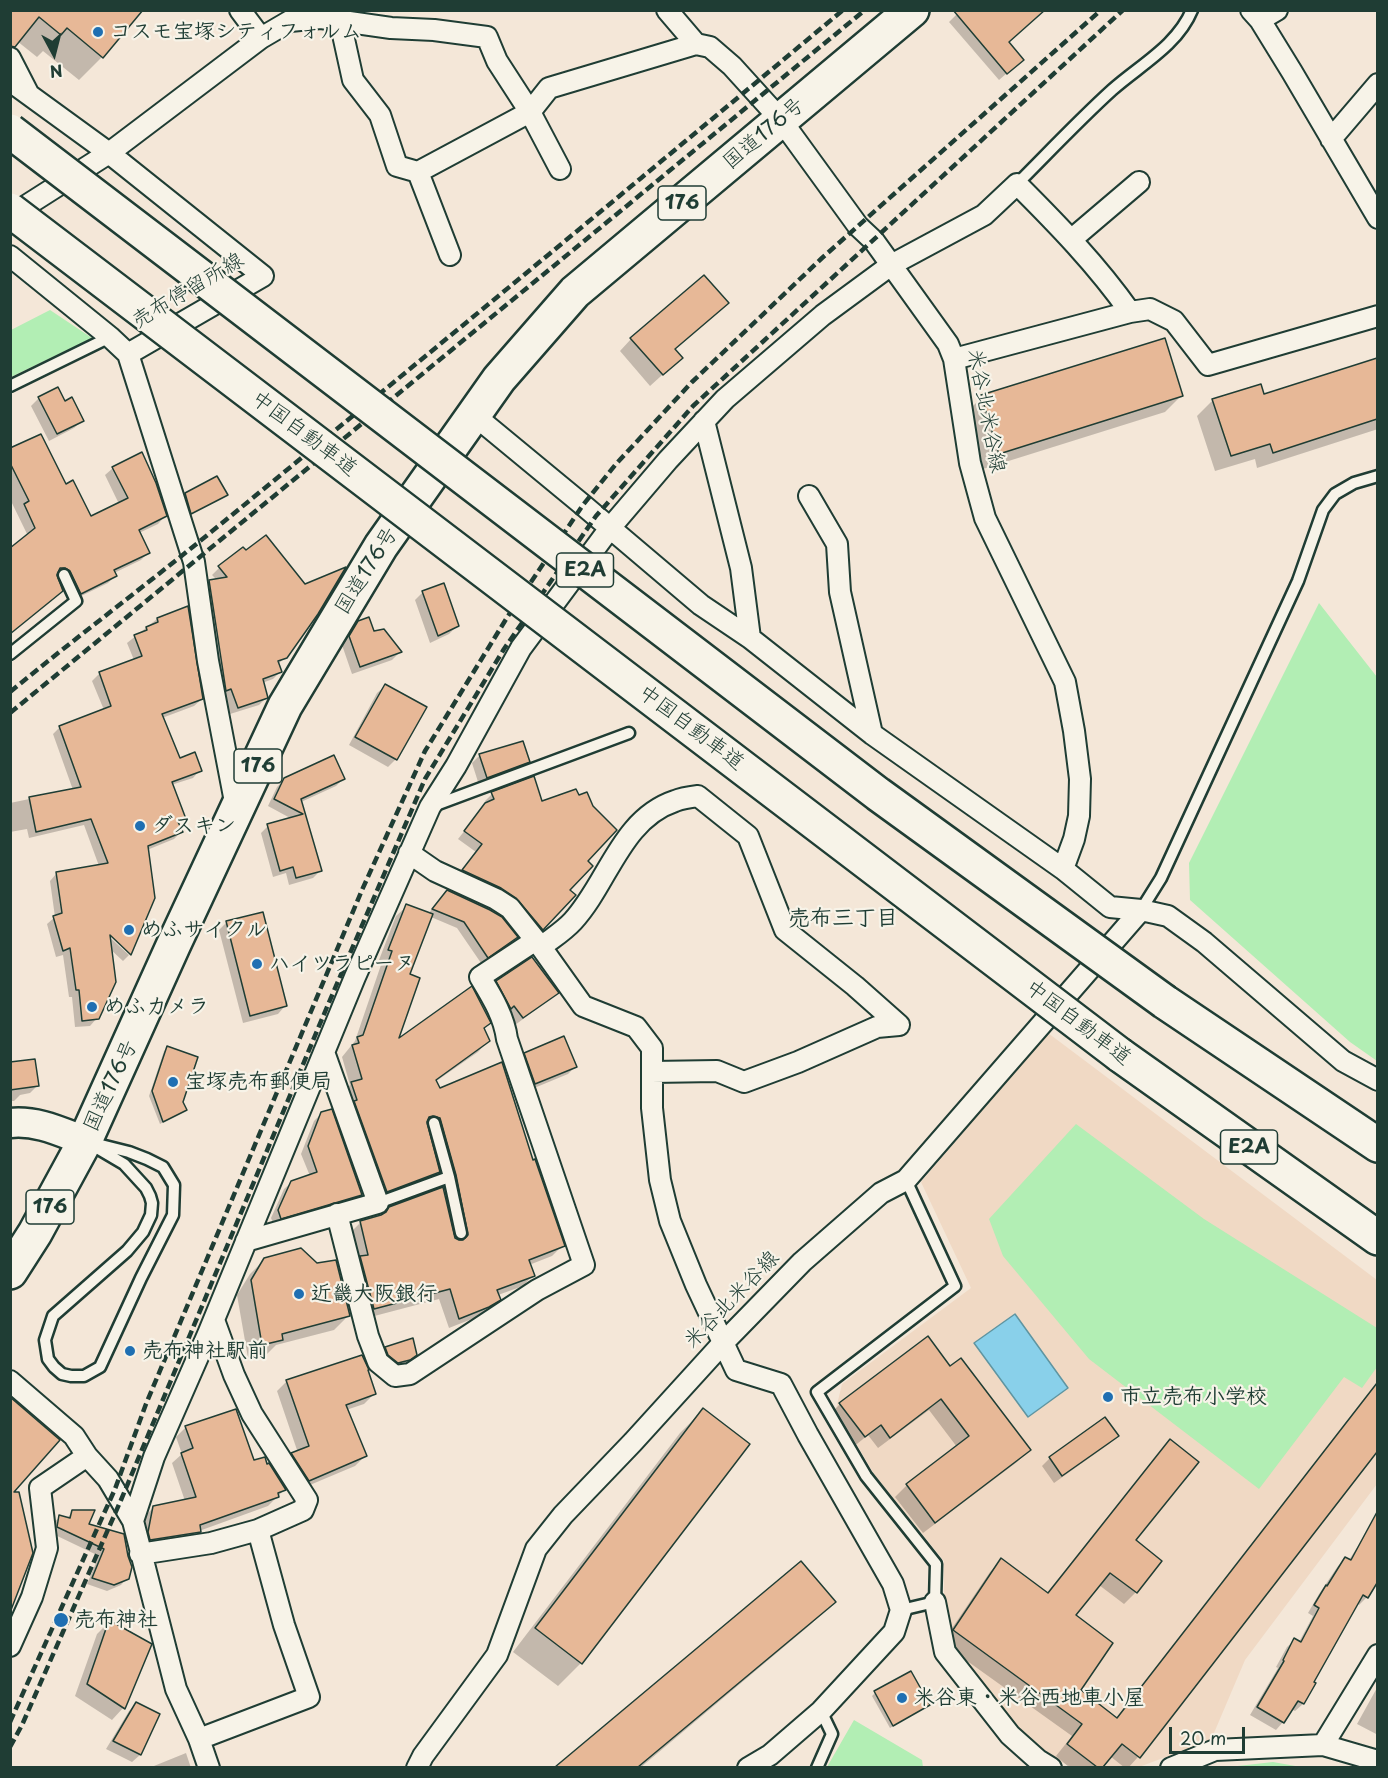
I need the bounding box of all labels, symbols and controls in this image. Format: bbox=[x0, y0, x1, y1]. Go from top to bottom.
place label: コスモ宝塚シティフォルム bbox=[110, 19, 362, 45]
north arrow bbox=[24, 24, 84, 84]
marker: コスモ宝塚シティフォルム bbox=[91, 25, 105, 39]
text: N bbox=[48, 59, 64, 85]
street label: 国道176号 bbox=[718, 93, 810, 175]
road number: 176 bbox=[658, 186, 706, 220]
street label: 売布停留所線 bbox=[128, 248, 248, 334]
street label: 米谷北米谷線 bbox=[962, 347, 1010, 475]
street label: 中国自動車道 bbox=[246, 386, 362, 482]
street label: 国道176号 bbox=[330, 523, 404, 619]
road number: E2A bbox=[556, 553, 614, 587]
street label: 中国自動車道 bbox=[633, 680, 749, 776]
road number: 176 bbox=[234, 749, 282, 783]
place label: ダスキン bbox=[152, 813, 236, 839]
marker: ダスキン bbox=[133, 819, 147, 833]
district label: 売布三丁目 bbox=[788, 906, 898, 932]
place label: めふサイクル bbox=[141, 917, 267, 943]
marker: めふサイクル bbox=[122, 923, 136, 937]
place label: ハイツラピーヌ bbox=[269, 951, 415, 977]
marker: ハイツラピーヌ bbox=[250, 957, 264, 971]
street label: 中国自動車道 bbox=[1020, 975, 1136, 1071]
place label: めふカメラ bbox=[104, 994, 209, 1020]
marker: めふカメラ bbox=[85, 1000, 99, 1014]
street label: 国道176号 bbox=[79, 1036, 143, 1136]
place label: 宝塚売布郵便局 bbox=[185, 1069, 332, 1095]
marker: 宝塚売布郵便局 bbox=[166, 1075, 180, 1089]
road number: E2A bbox=[1220, 1130, 1278, 1164]
road number: 176 bbox=[26, 1190, 74, 1224]
street label: 米谷北米谷線 bbox=[679, 1246, 785, 1354]
place label: 近畿大阪銀行 bbox=[311, 1281, 437, 1307]
marker: 近畿大阪銀行 bbox=[292, 1287, 306, 1301]
place label: 売布神社駅前 bbox=[142, 1338, 268, 1364]
marker: 売布神社駅前 bbox=[123, 1344, 137, 1358]
place label: 市立売布小学校 bbox=[1120, 1384, 1267, 1410]
marker: 市立売布小学校 bbox=[1101, 1390, 1115, 1404]
place label: 売布神社 bbox=[74, 1607, 158, 1633]
marker: 売布神社 bbox=[52, 1611, 70, 1629]
place label: 米谷東・米谷西地車小屋 bbox=[914, 1685, 1145, 1711]
marker: 米谷東・米谷西地車小屋 bbox=[895, 1691, 909, 1705]
scale bar bbox=[1172, 1715, 1248, 1753]
text: 20 m bbox=[1180, 1724, 1226, 1751]

